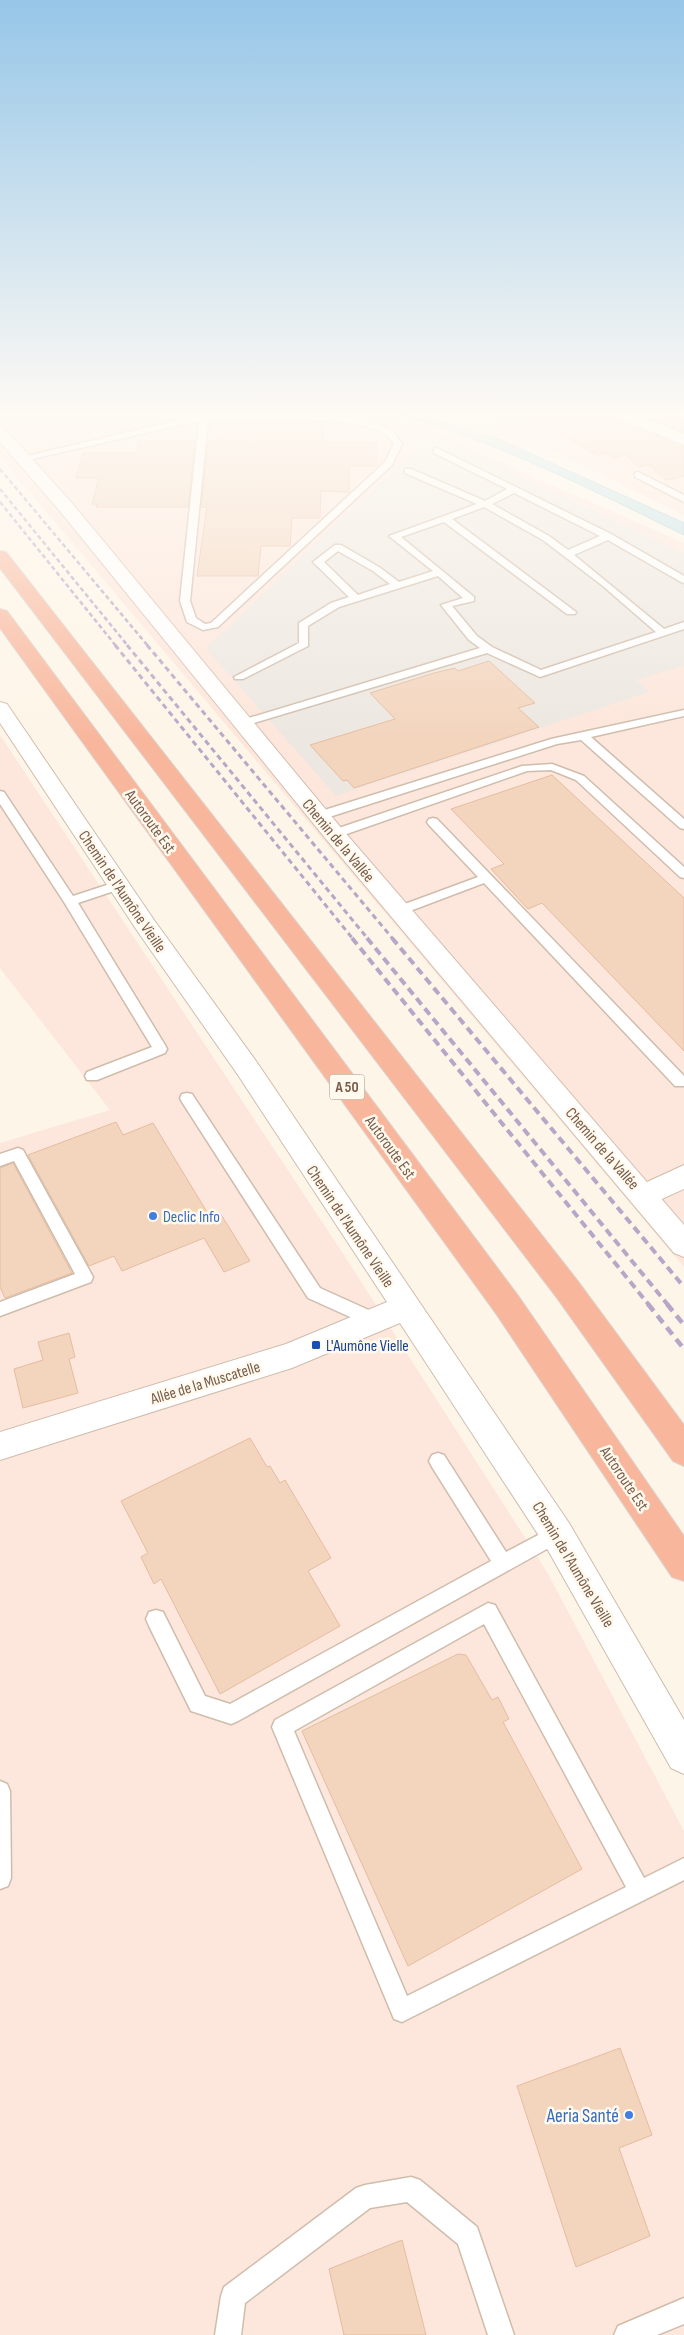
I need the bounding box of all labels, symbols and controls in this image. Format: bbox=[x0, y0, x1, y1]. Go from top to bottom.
street label: Autoroute Est bbox=[120, 786, 179, 857]
street label: Chemin de la Vallée bbox=[298, 796, 378, 886]
street label: Chemin de l'Aumône Vieille bbox=[74, 827, 170, 956]
road number: A 50 bbox=[330, 1074, 364, 1100]
street label: Chemin de la Vallée bbox=[561, 1104, 643, 1194]
street label: Autoroute Est bbox=[360, 1112, 419, 1183]
street label: Chemin de l'Aumône Vieille bbox=[302, 1162, 398, 1291]
place label: Declic Info bbox=[163, 1208, 220, 1227]
marker: Declic Info bbox=[147, 1210, 159, 1222]
place label: L'Aumône Vielle bbox=[326, 1337, 409, 1356]
marker: L'Aumône Vielle bbox=[310, 1339, 322, 1351]
street label: Allée de la Muscatelle bbox=[147, 1358, 263, 1409]
street label: Autoroute Est bbox=[595, 1442, 652, 1515]
street label: Chemin de l'Aumône Vieille bbox=[528, 1499, 618, 1631]
place label: Aeria Santé bbox=[546, 2105, 619, 2128]
marker: Aeria Santé bbox=[623, 2109, 635, 2121]

